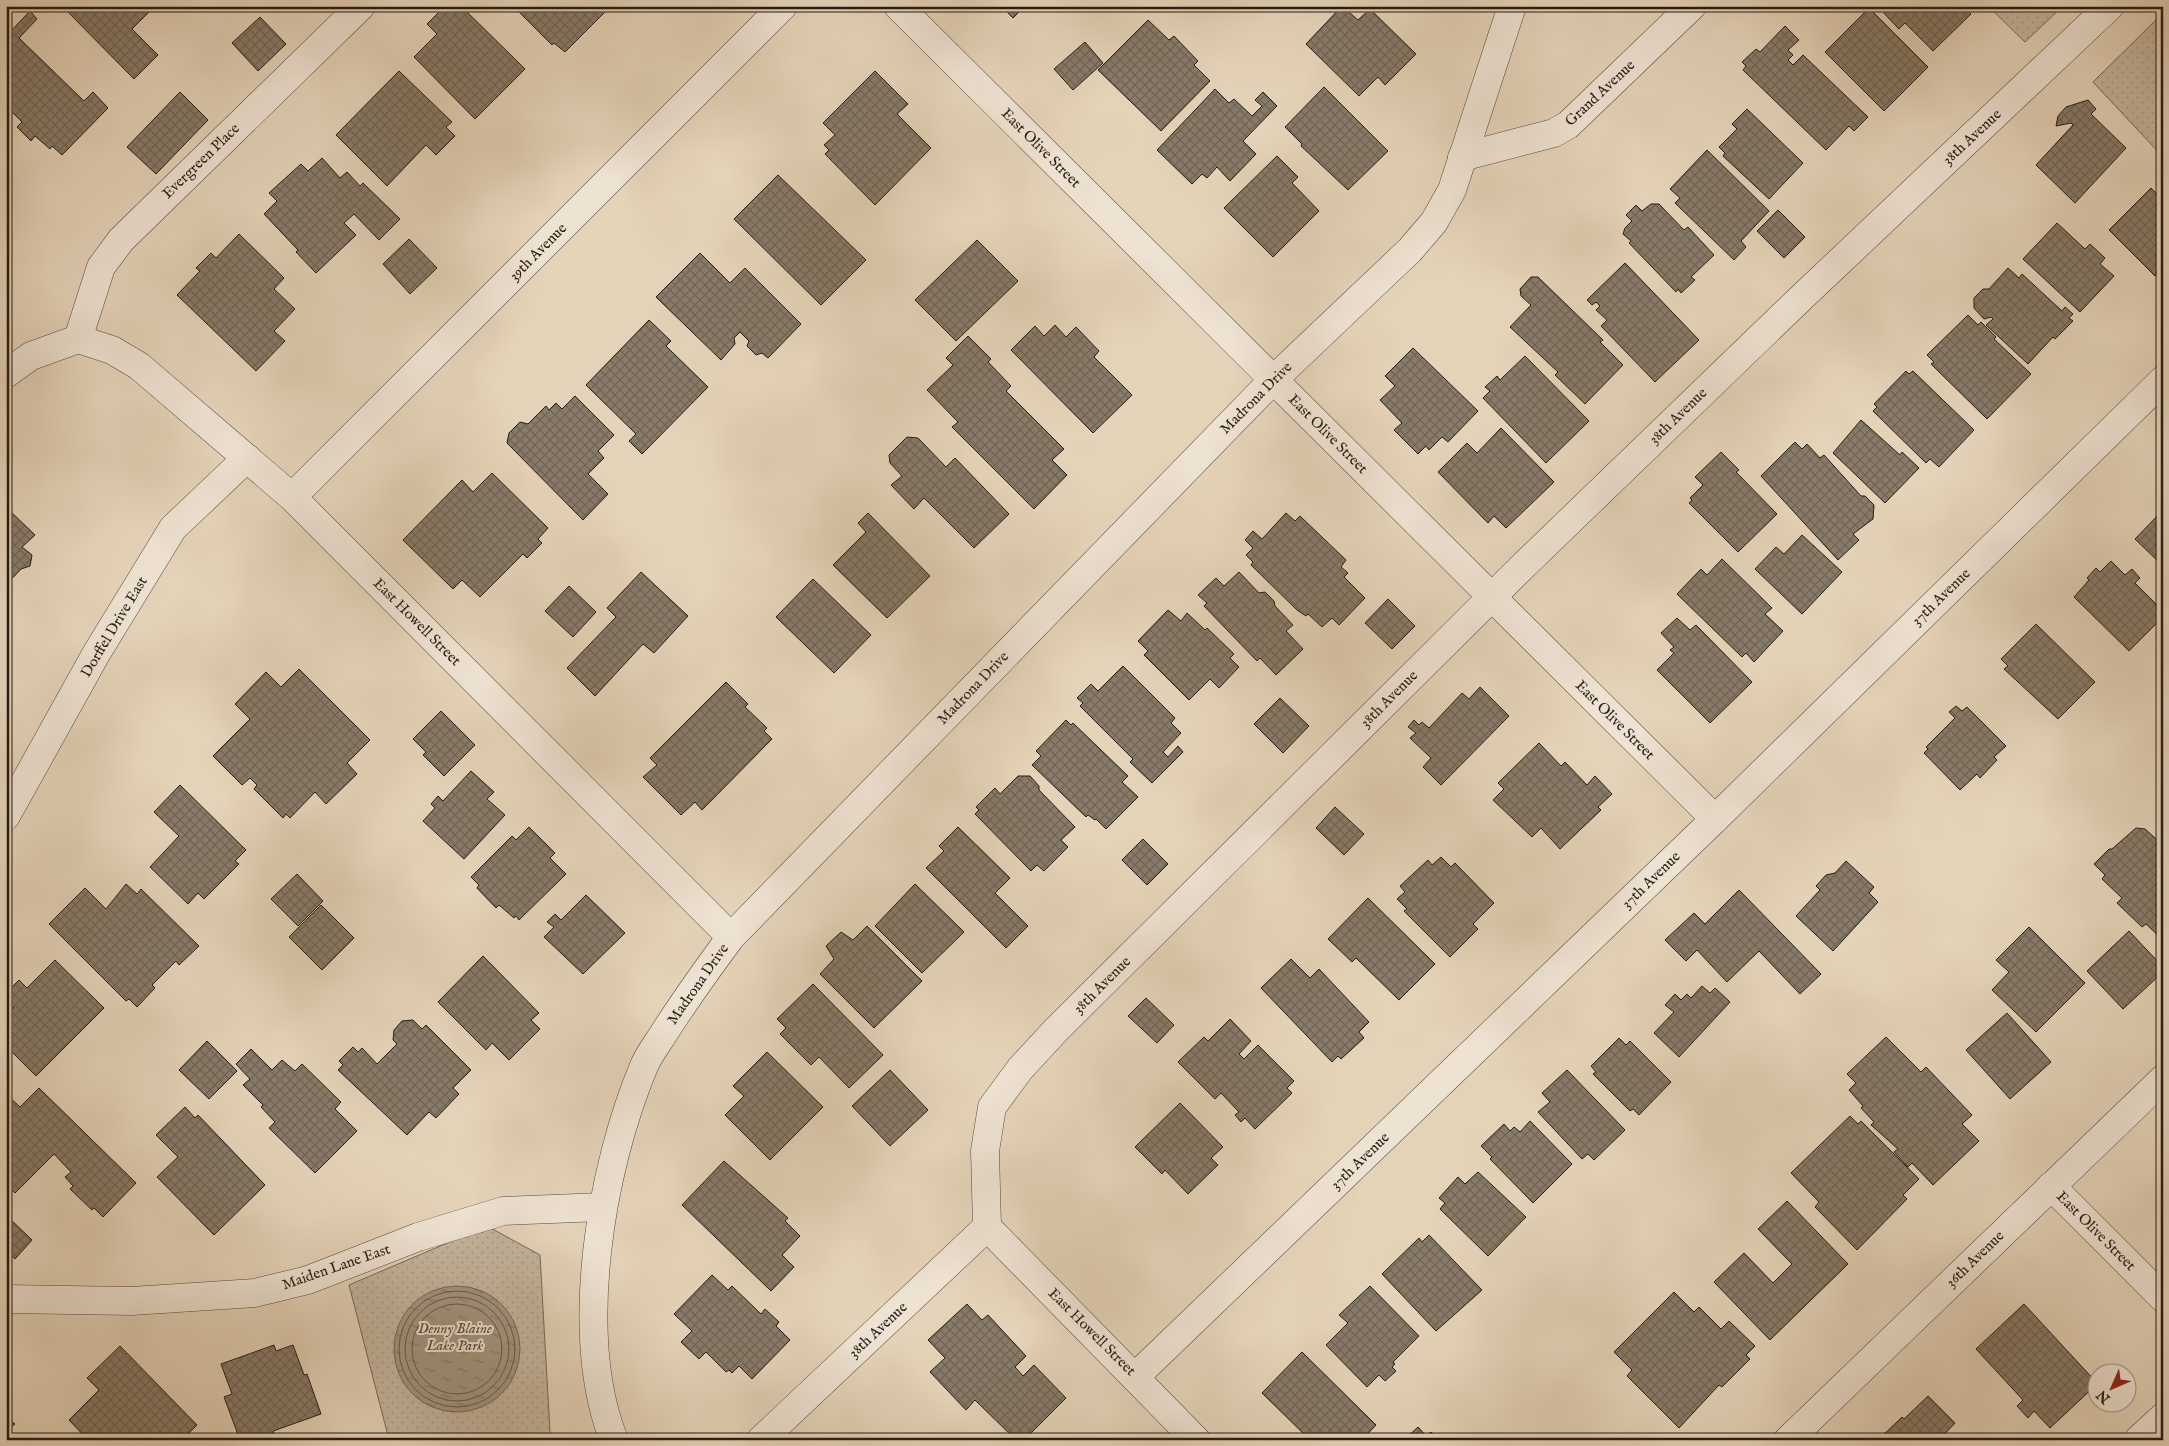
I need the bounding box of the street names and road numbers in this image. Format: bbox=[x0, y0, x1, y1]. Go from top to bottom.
street label: Grand Avenue bbox=[1561, 56, 1639, 130]
street label: East Olive Street bbox=[997, 104, 1085, 192]
street label: 38th Avenue bbox=[1939, 105, 2006, 169]
street label: Evergreen Place bbox=[158, 119, 244, 203]
street label: 39th Avenue bbox=[505, 219, 571, 285]
street label: Madrona Drive bbox=[1216, 358, 1296, 438]
street label: 38th Avenue bbox=[1645, 383, 1711, 448]
street label: East Olive Street bbox=[1284, 390, 1372, 478]
street label: 37th Avenue bbox=[1907, 564, 1975, 630]
street label: Dorffel Drive East bbox=[76, 573, 152, 681]
street label: East Howell Street bbox=[369, 574, 465, 670]
street label: Madrona Drive bbox=[933, 647, 1013, 729]
street label: 38th Avenue bbox=[1356, 666, 1422, 732]
street label: East Olive Street bbox=[1571, 676, 1659, 764]
street label: 37th Avenue bbox=[1617, 847, 1685, 913]
street label: Madrona Drive bbox=[663, 940, 733, 1028]
street label: 38th Avenue bbox=[1069, 952, 1135, 1018]
street label: 37th Avenue bbox=[1326, 1128, 1394, 1194]
street label: East Olive Street bbox=[2052, 1187, 2140, 1275]
street label: 36th Avenue bbox=[1942, 1226, 2008, 1292]
street label: Maiden Lane East bbox=[279, 1240, 393, 1294]
street label: East Howell Street bbox=[1044, 1284, 1140, 1380]
street label: 38th Avenue bbox=[845, 1298, 912, 1362]

